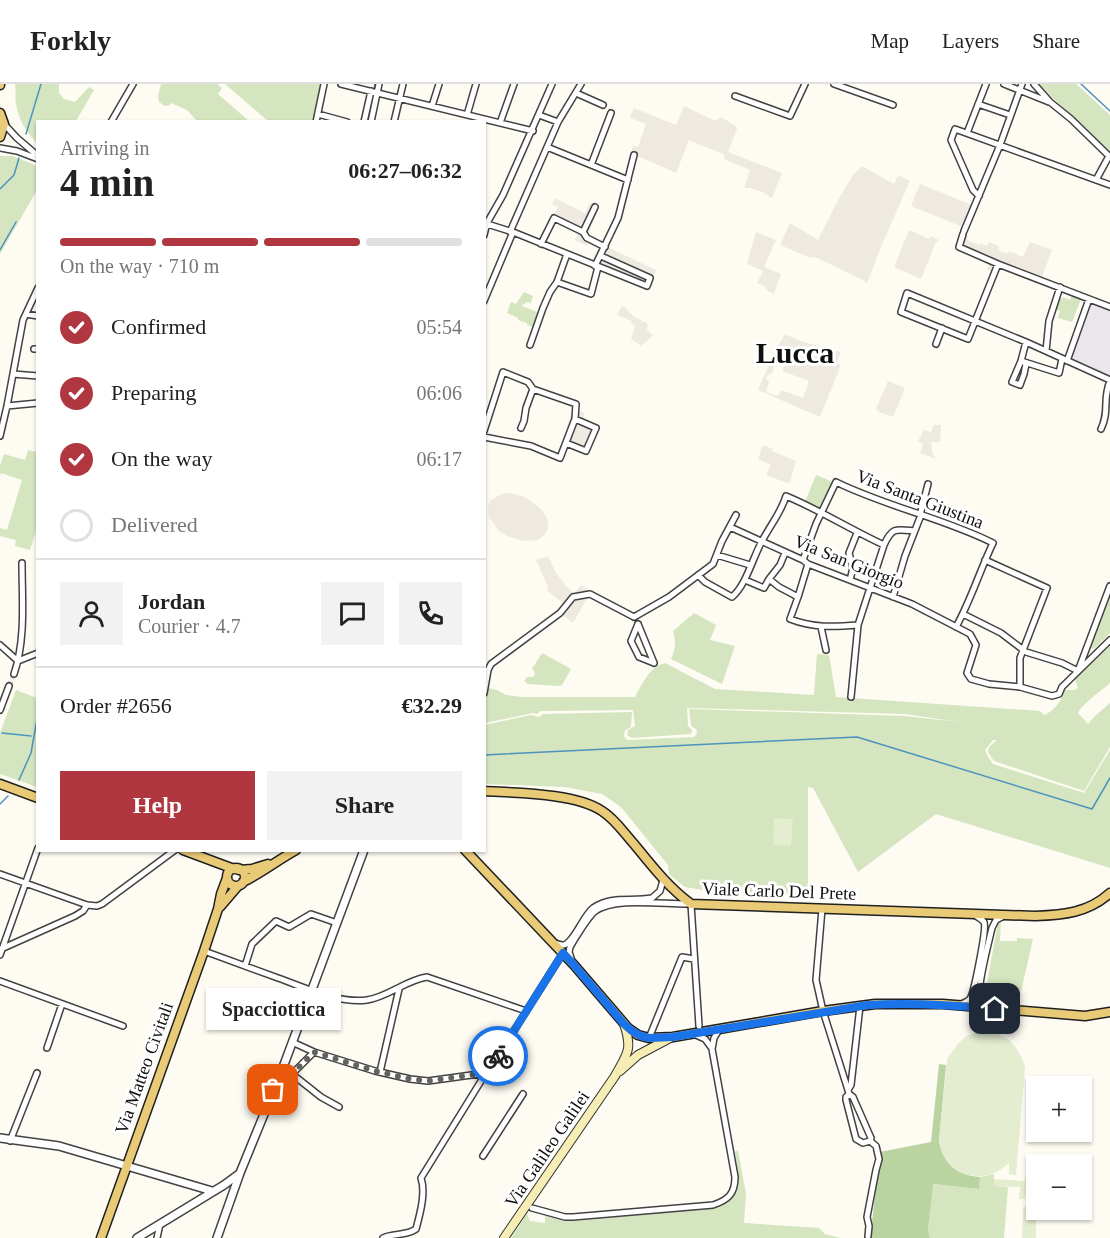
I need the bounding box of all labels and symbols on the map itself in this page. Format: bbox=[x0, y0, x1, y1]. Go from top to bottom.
district label: Lucca bbox=[756, 336, 834, 369]
street label: Via Santa Giustina bbox=[853, 465, 987, 533]
street label: Via San Giorgio bbox=[791, 531, 907, 593]
street label: Viale Carlo Del Prete bbox=[702, 878, 856, 904]
pin bbox=[969, 983, 1020, 1034]
callout: Spacciottica bbox=[206, 988, 340, 1030]
street label: Via Matteo Civitali bbox=[111, 999, 177, 1137]
courier bbox=[468, 1026, 528, 1086]
pin bbox=[247, 1064, 298, 1115]
street label: Via Galileo Galilei bbox=[501, 1087, 593, 1211]

